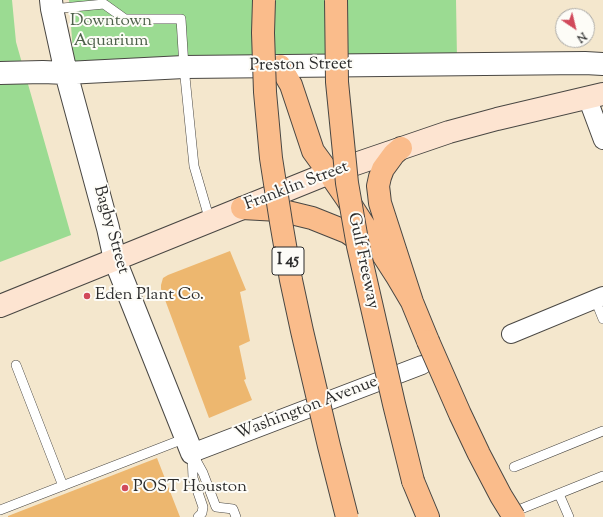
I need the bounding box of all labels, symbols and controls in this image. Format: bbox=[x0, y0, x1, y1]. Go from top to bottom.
north arrow bbox=[555, 8, 595, 48]
park label: Downtown Aquarium bbox=[70, 12, 152, 52]
text: N bbox=[573, 28, 589, 46]
street label: Preston Street bbox=[249, 55, 353, 77]
street label: Franklin Street bbox=[242, 158, 352, 216]
street label: Bagby Street bbox=[88, 183, 132, 277]
street label: Gulf Freeway bbox=[342, 211, 382, 311]
road number: I 45 bbox=[272, 247, 304, 275]
place label: Eden Plant Co. bbox=[95, 286, 204, 306]
marker: Eden Plant Co. bbox=[82, 291, 92, 301]
street label: Washington Avenue bbox=[233, 372, 381, 446]
place label: POST Houston bbox=[133, 478, 247, 498]
marker: POST Houston bbox=[120, 483, 130, 493]

